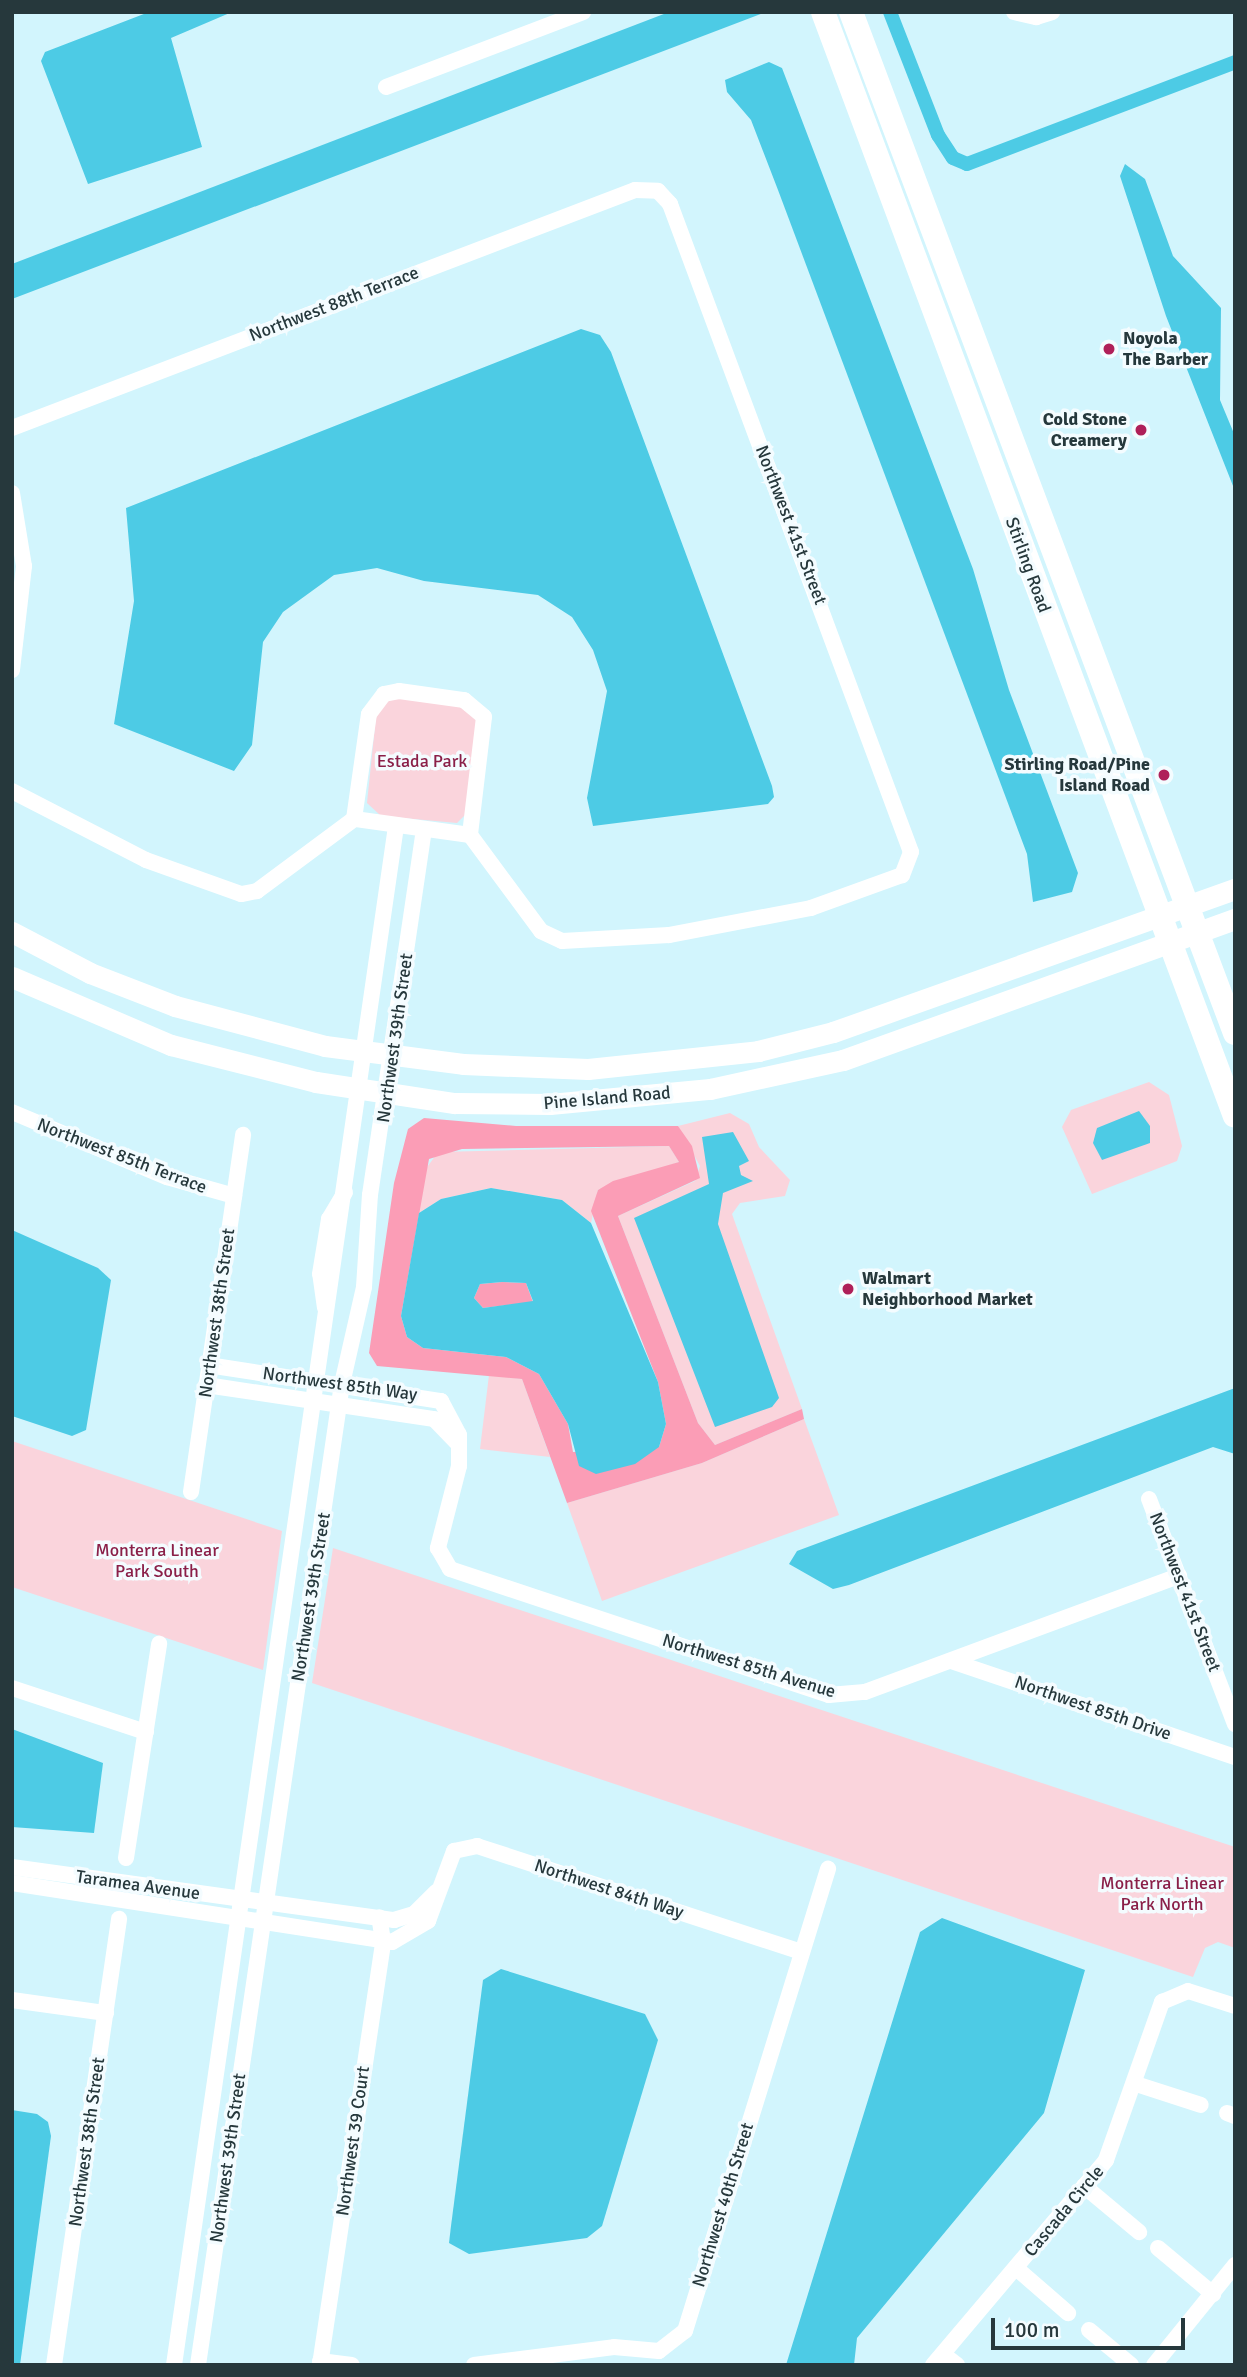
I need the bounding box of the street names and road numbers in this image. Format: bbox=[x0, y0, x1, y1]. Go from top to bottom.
street label: Northwest 88th Terrace bbox=[246, 262, 422, 346]
street label: Northwest 41st Street bbox=[751, 442, 831, 608]
street label: Stirling Road bbox=[1001, 514, 1055, 616]
street label: Northwest 39th Street bbox=[372, 952, 418, 1124]
street label: Pine Island Road bbox=[543, 1082, 671, 1114]
street label: Northwest 85th Terrace bbox=[34, 1114, 210, 1198]
street label: Northwest 38th Street bbox=[194, 1227, 240, 1399]
street label: Northwest 85th Way bbox=[261, 1362, 419, 1406]
street label: Northwest 41st Street bbox=[1145, 1509, 1225, 1675]
street label: Northwest 39th Street bbox=[287, 1511, 335, 1683]
street label: Northwest 85th Avenue bbox=[660, 1629, 838, 1703]
street label: Northwest 85th Drive bbox=[1012, 1671, 1174, 1745]
street label: Northwest 84th Way bbox=[532, 1855, 686, 1923]
street label: Taramea Avenue bbox=[75, 1866, 201, 1904]
street label: Northwest 38th Street bbox=[64, 2056, 110, 2228]
street label: Northwest 39 Court bbox=[332, 2065, 374, 2217]
street label: Northwest 39th Street bbox=[205, 2072, 251, 2244]
street label: Northwest 40th Street bbox=[688, 2120, 758, 2290]
street label: Cascada Circle bbox=[1020, 2161, 1108, 2261]

